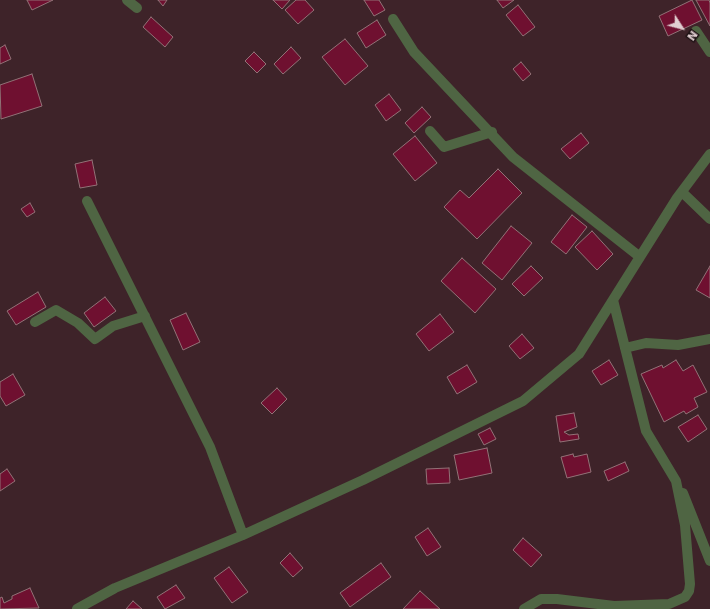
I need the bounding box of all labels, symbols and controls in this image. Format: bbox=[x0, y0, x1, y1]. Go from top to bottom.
north arrow bbox=[662, 8, 702, 48]
text: N bbox=[684, 28, 700, 43]

